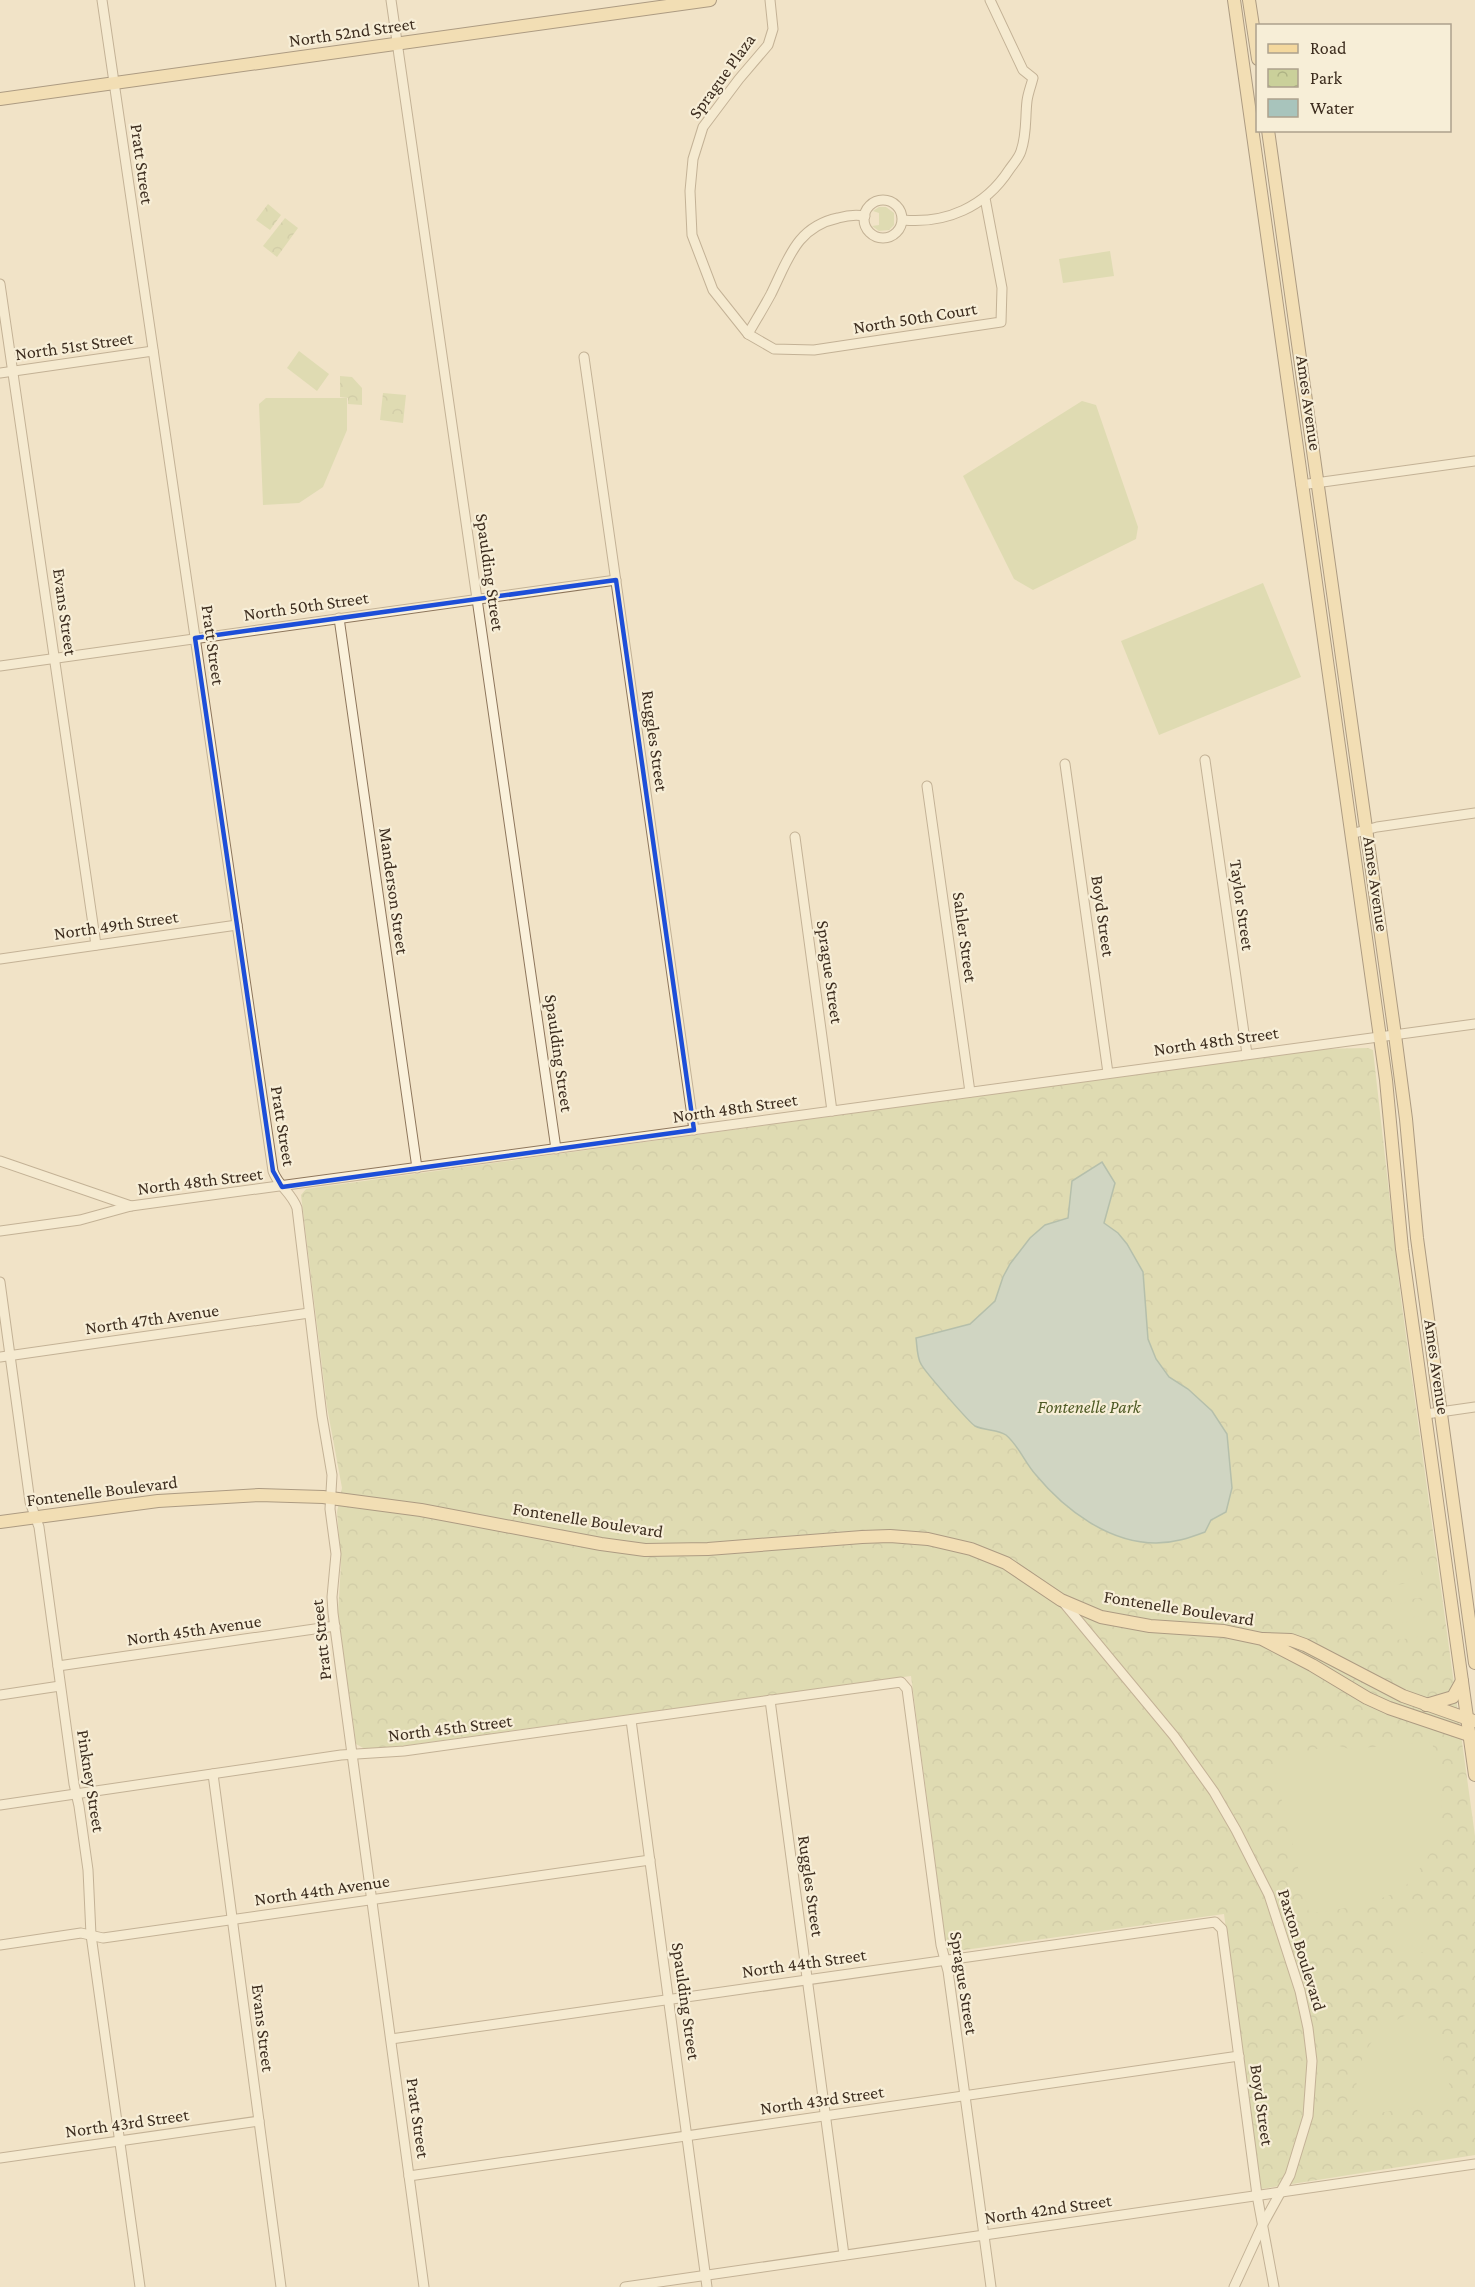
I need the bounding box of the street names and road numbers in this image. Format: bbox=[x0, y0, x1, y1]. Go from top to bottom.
street label: North 52nd Street bbox=[288, 13, 417, 51]
street label: Sprague Plaza bbox=[685, 30, 759, 122]
street label: Pratt Street bbox=[126, 123, 158, 206]
street label: North 50th Court bbox=[852, 298, 979, 338]
street label: North 51st Street bbox=[14, 328, 135, 364]
street label: Ames Avenue bbox=[1292, 354, 1326, 452]
street label: Spaulding Street bbox=[472, 512, 508, 633]
street label: Evans Street bbox=[49, 567, 81, 658]
street label: North 50th Street bbox=[242, 587, 371, 625]
street label: Pratt Street bbox=[197, 604, 229, 687]
street label: Ruggles Street bbox=[638, 689, 672, 794]
street label: Manderson Street bbox=[375, 826, 413, 957]
street label: Ames Avenue bbox=[1359, 835, 1393, 933]
street label: Taylor Street bbox=[1226, 858, 1258, 953]
street label: Boyd Street bbox=[1087, 874, 1119, 959]
street label: Sahler Street bbox=[949, 891, 981, 984]
street label: North 49th Street bbox=[53, 906, 181, 944]
street label: Sprague Street bbox=[813, 919, 847, 1026]
street label: Spaulding Street bbox=[541, 993, 577, 1114]
street label: North 48th Street bbox=[1152, 1022, 1281, 1060]
street label: Pratt Street bbox=[267, 1084, 299, 1169]
street label: North 48th Street bbox=[671, 1089, 800, 1127]
street label: North 48th Street bbox=[136, 1163, 265, 1199]
street label: North 47th Avenue bbox=[84, 1300, 220, 1338]
street label: Ames Avenue bbox=[1420, 1318, 1454, 1416]
street label: Fontenelle Boulevard bbox=[25, 1472, 179, 1510]
street label: Fontenelle Boulevard bbox=[511, 1498, 665, 1542]
street label: Fontenelle Boulevard bbox=[1102, 1586, 1256, 1630]
street label: Pratt Street bbox=[307, 1598, 335, 1681]
street label: North 45th Avenue bbox=[125, 1611, 263, 1649]
street label: North 45th Street bbox=[387, 1710, 514, 1746]
street label: Pinkney Street bbox=[73, 1728, 109, 1835]
street label: Ruggles Street bbox=[794, 1834, 828, 1939]
street label: North 44th Avenue bbox=[253, 1871, 391, 1909]
street label: Paxton Boulevard bbox=[1274, 1887, 1330, 2014]
street label: Sprague Street bbox=[946, 1930, 982, 2037]
street label: Spaulding Street bbox=[668, 1941, 704, 2062]
street label: North 44th Street bbox=[740, 1944, 869, 1982]
street label: Evans Street bbox=[248, 1983, 278, 2074]
street label: Boyd Street bbox=[1246, 2063, 1278, 2148]
street label: Pratt Street bbox=[402, 2077, 434, 2160]
street label: North 43rd Street bbox=[759, 2081, 886, 2119]
street label: North 43rd Street bbox=[64, 2104, 191, 2142]
street label: North 42nd Street bbox=[983, 2190, 1114, 2228]

